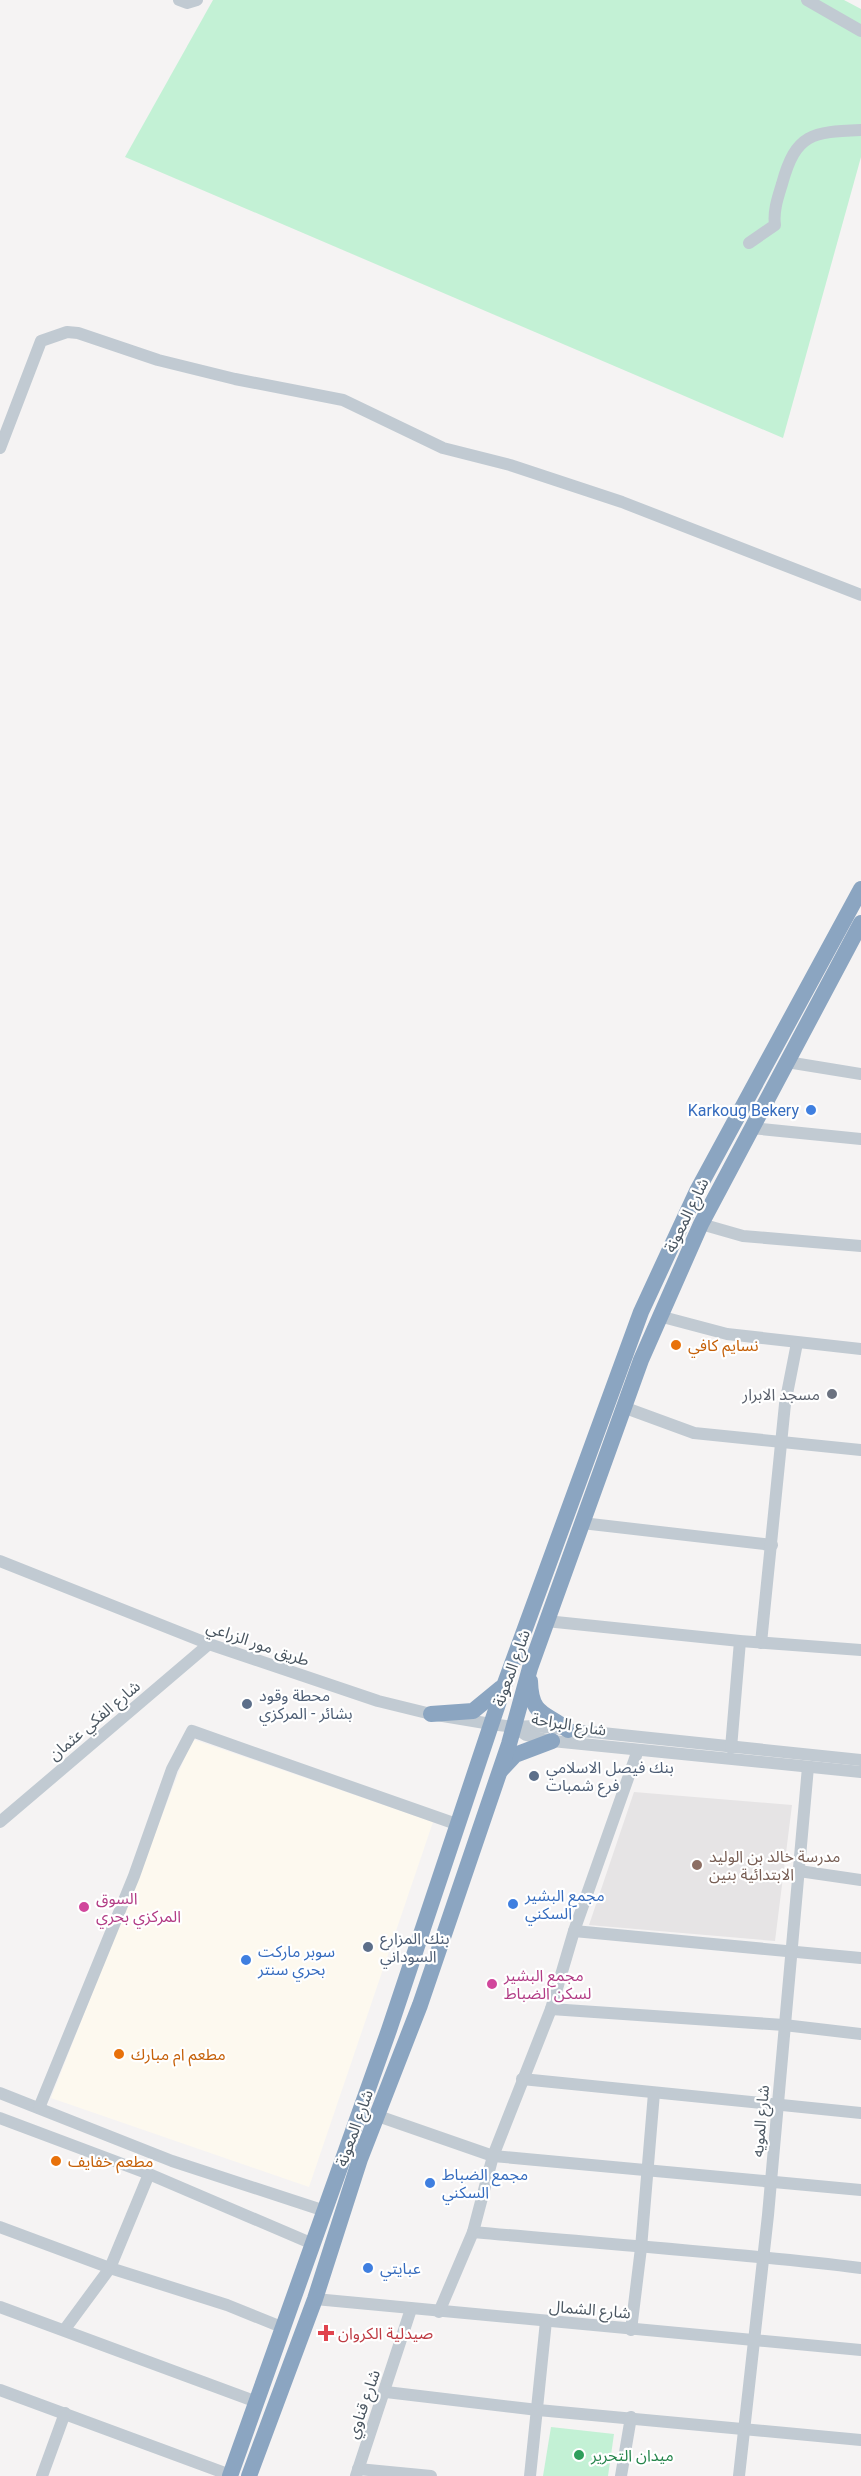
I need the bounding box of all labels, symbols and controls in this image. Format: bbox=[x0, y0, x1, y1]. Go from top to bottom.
place label: Karkoug Bekery bbox=[688, 1101, 799, 1120]
marker: Karkoug Bekery bbox=[804, 1103, 818, 1117]
street label: شارع المعونة bbox=[660, 1175, 715, 1257]
place label: نسايم كافي bbox=[688, 1336, 758, 1358]
marker: نسايم كافي bbox=[669, 1338, 683, 1352]
place label: مسجد الابرار bbox=[741, 1385, 820, 1404]
marker: مسجد الابرار bbox=[825, 1387, 839, 1401]
street label: طريق مور الزراعي bbox=[203, 1617, 312, 1673]
street label: شارع المعونة bbox=[489, 1627, 537, 1710]
street label: شارع الفكي عثمان bbox=[45, 1677, 146, 1767]
place label: محطة وقود بشائر - المركزي bbox=[259, 1686, 353, 1726]
marker: محطة وقود بشائر - المركزي bbox=[240, 1697, 254, 1711]
street label: شارع البراحة bbox=[530, 1709, 608, 1743]
place label: بنك فيصل الاسلامي فرع شمبات bbox=[546, 1758, 674, 1798]
marker: بنك فيصل الاسلامي فرع شمبات bbox=[527, 1769, 541, 1783]
place label: مدرسة خالد بن الوليد الابتدائية بنين bbox=[709, 1847, 840, 1884]
marker: مدرسة خالد بن الوليد الابتدائية بنين bbox=[690, 1858, 704, 1872]
place label: مجمع البشير السكني bbox=[524, 1886, 605, 1926]
place label: السوق المركزي بحري bbox=[96, 1889, 181, 1929]
marker: مجمع البشير السكني bbox=[506, 1897, 520, 1911]
marker: السوق المركزي بحري bbox=[77, 1900, 91, 1914]
place label: بنك المزارع السوداني bbox=[380, 1929, 449, 1969]
marker: بنك المزارع السوداني bbox=[361, 1940, 375, 1954]
place label: سوبر ماركت بحري سنتر bbox=[257, 1942, 335, 1982]
marker: سوبر ماركت بحري سنتر bbox=[239, 1953, 253, 1967]
place label: مجمع البشير لسكن الضباط bbox=[503, 1966, 591, 2003]
marker: مجمع البشير لسكن الضباط bbox=[485, 1977, 499, 1991]
place label: مطعم ام مبارك bbox=[131, 2045, 226, 2067]
marker: مطعم ام مبارك bbox=[112, 2047, 126, 2061]
street label: شارع المويه bbox=[748, 2084, 776, 2158]
street label: شارع المعونة bbox=[332, 2087, 380, 2170]
place label: مطعم خفايف bbox=[68, 2152, 153, 2174]
marker: مطعم خفايف bbox=[49, 2154, 63, 2168]
place label: مجمع الضباط السكني bbox=[442, 2165, 528, 2205]
marker: مجمع الضباط السكني bbox=[423, 2176, 437, 2190]
place label: عبايتي bbox=[380, 2259, 421, 2281]
marker: عبايتي bbox=[361, 2261, 375, 2275]
street label: شارع الشمال bbox=[548, 2296, 632, 2326]
place label: صيدلية الكروان bbox=[338, 2324, 433, 2343]
marker: صيدلية الكروان bbox=[319, 2326, 333, 2340]
street label: شارع قناوي bbox=[343, 2367, 387, 2442]
place label: ميدان التحرير bbox=[590, 2446, 674, 2465]
marker: ميدان التحرير bbox=[572, 2448, 586, 2462]

